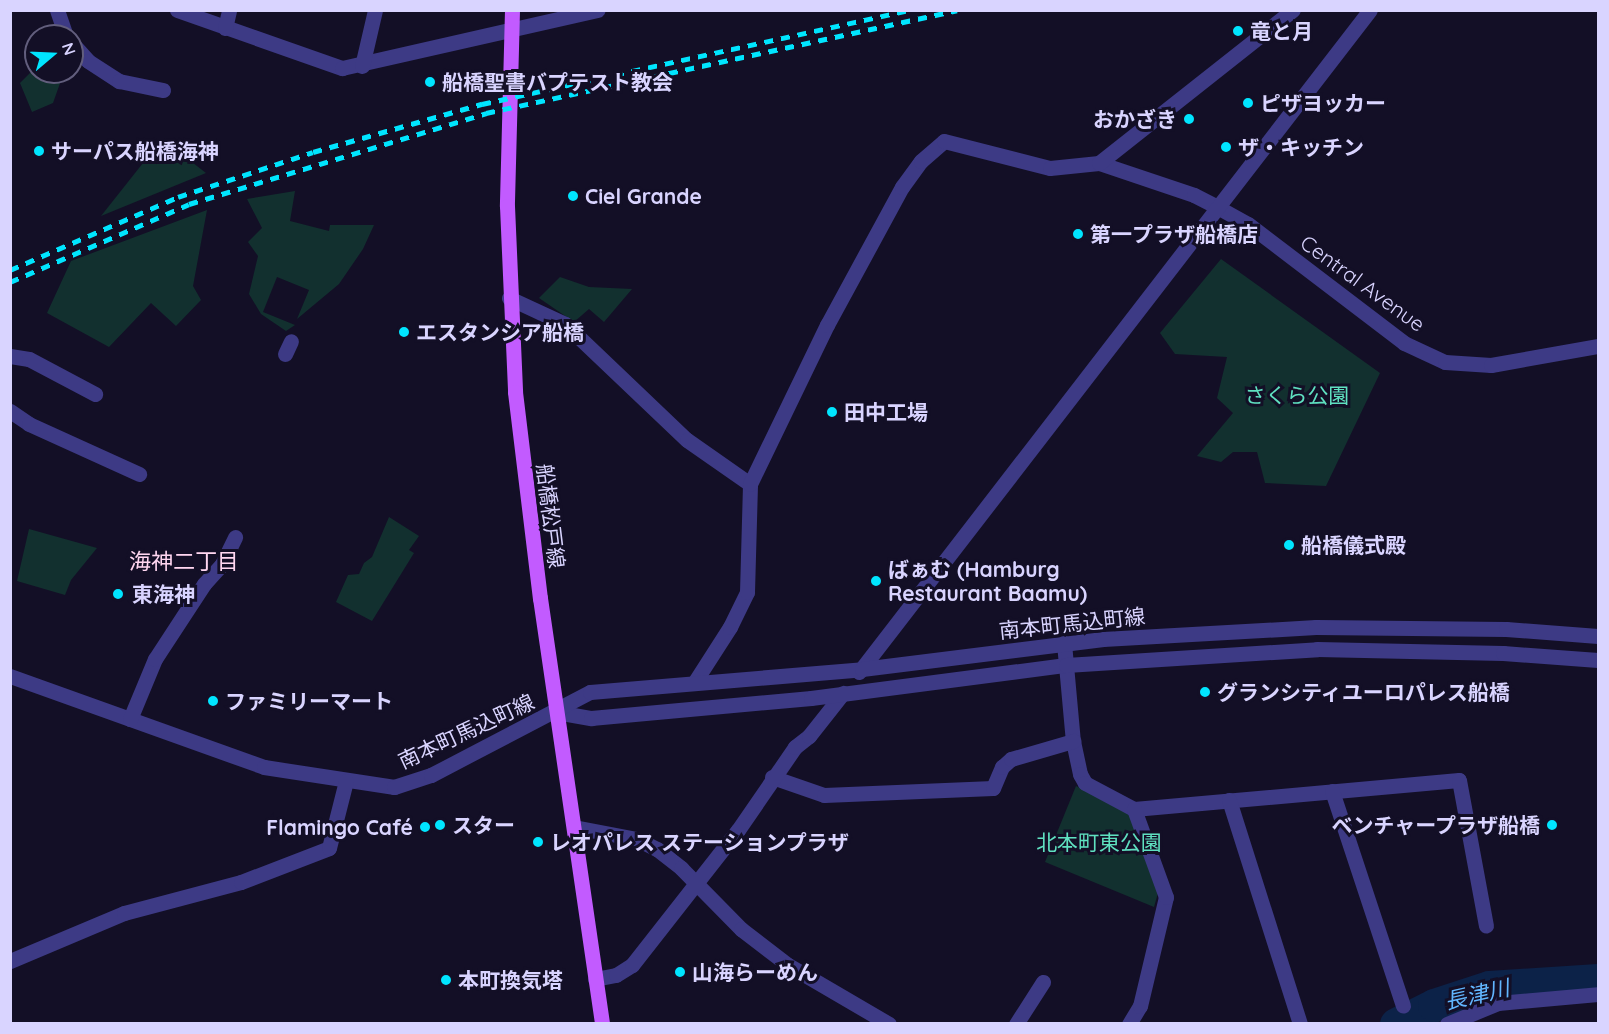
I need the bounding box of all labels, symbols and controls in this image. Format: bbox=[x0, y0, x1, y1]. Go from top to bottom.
place label: 竜と月 bbox=[1250, 18, 1313, 44]
north arrow bbox=[24, 24, 84, 84]
marker: 竜と月 bbox=[1231, 24, 1245, 38]
text: N bbox=[58, 40, 80, 58]
place label: 船橋聖書バプテスト教会 bbox=[442, 69, 673, 95]
marker: 船橋聖書バプテスト教会 bbox=[423, 75, 437, 89]
place label: ピザヨッカー bbox=[1260, 90, 1386, 116]
marker: ピザヨッカー bbox=[1241, 96, 1255, 110]
place label: おかざき bbox=[1093, 106, 1177, 132]
marker: おかざき bbox=[1182, 112, 1196, 126]
place label: ザ・キッチン bbox=[1238, 134, 1364, 160]
place label: サーパス船橋海神 bbox=[51, 138, 219, 164]
marker: ザ・キッチン bbox=[1219, 140, 1233, 154]
marker: サーパス船橋海神 bbox=[32, 144, 46, 158]
place label: Ciel Grande bbox=[585, 183, 702, 209]
marker: Ciel Grande bbox=[566, 189, 580, 203]
place label: 第一プラザ船橋店 bbox=[1090, 221, 1258, 247]
marker: 第一プラザ船橋店 bbox=[1071, 227, 1085, 241]
street label: Central Avenue bbox=[1296, 229, 1430, 337]
place label: エスタンシア船橋 bbox=[416, 319, 584, 345]
marker: エスタンシア船橋 bbox=[397, 325, 411, 339]
park label: さくら公園 bbox=[1245, 382, 1349, 408]
place label: 田中工場 bbox=[844, 399, 928, 425]
marker: 田中工場 bbox=[825, 405, 839, 419]
street label: 船橋松戸線 bbox=[532, 462, 570, 570]
place label: 船橋儀式殿 bbox=[1301, 532, 1406, 558]
marker: 船橋儀式殿 bbox=[1282, 538, 1296, 552]
district label: 海神二丁目 bbox=[129, 549, 239, 575]
place label: ばぁむ (Hamburg Restaurant Baamu) bbox=[888, 556, 1087, 606]
marker: ばぁむ (Hamburg Restaurant Baamu) bbox=[869, 574, 883, 588]
place label: 東海神 bbox=[132, 581, 195, 607]
marker: 東海神 bbox=[109, 585, 127, 603]
street label: 南本町馬込町線 bbox=[998, 603, 1146, 643]
place label: グランシティユーロパレス船橋 bbox=[1217, 679, 1511, 705]
marker: グランシティユーロパレス船橋 bbox=[1198, 685, 1212, 699]
place label: ファミリーマート bbox=[225, 688, 393, 714]
street label: 南本町馬込町線 bbox=[394, 689, 538, 773]
marker: ファミリーマート bbox=[206, 694, 220, 708]
place label: スター bbox=[452, 812, 515, 838]
place label: ベンチャープラザ船橋 bbox=[1330, 812, 1540, 838]
place label: Flamingo Café bbox=[266, 814, 413, 840]
marker: スター bbox=[433, 818, 447, 832]
marker: ベンチャープラザ船橋 bbox=[1545, 818, 1559, 832]
marker: Flamingo Café bbox=[418, 820, 432, 834]
place label: レオパレス ステーションプラザ bbox=[550, 829, 850, 855]
park label: 北本町東公園 bbox=[1036, 829, 1162, 855]
marker: レオパレス ステーションプラザ bbox=[531, 835, 545, 849]
place label: 山海らーめん bbox=[692, 959, 818, 985]
marker: 山海らーめん bbox=[673, 965, 687, 979]
place label: 本町換気塔 bbox=[458, 967, 563, 993]
marker: 本町換気塔 bbox=[439, 973, 453, 987]
water label: 長津川 bbox=[1442, 975, 1512, 1015]

